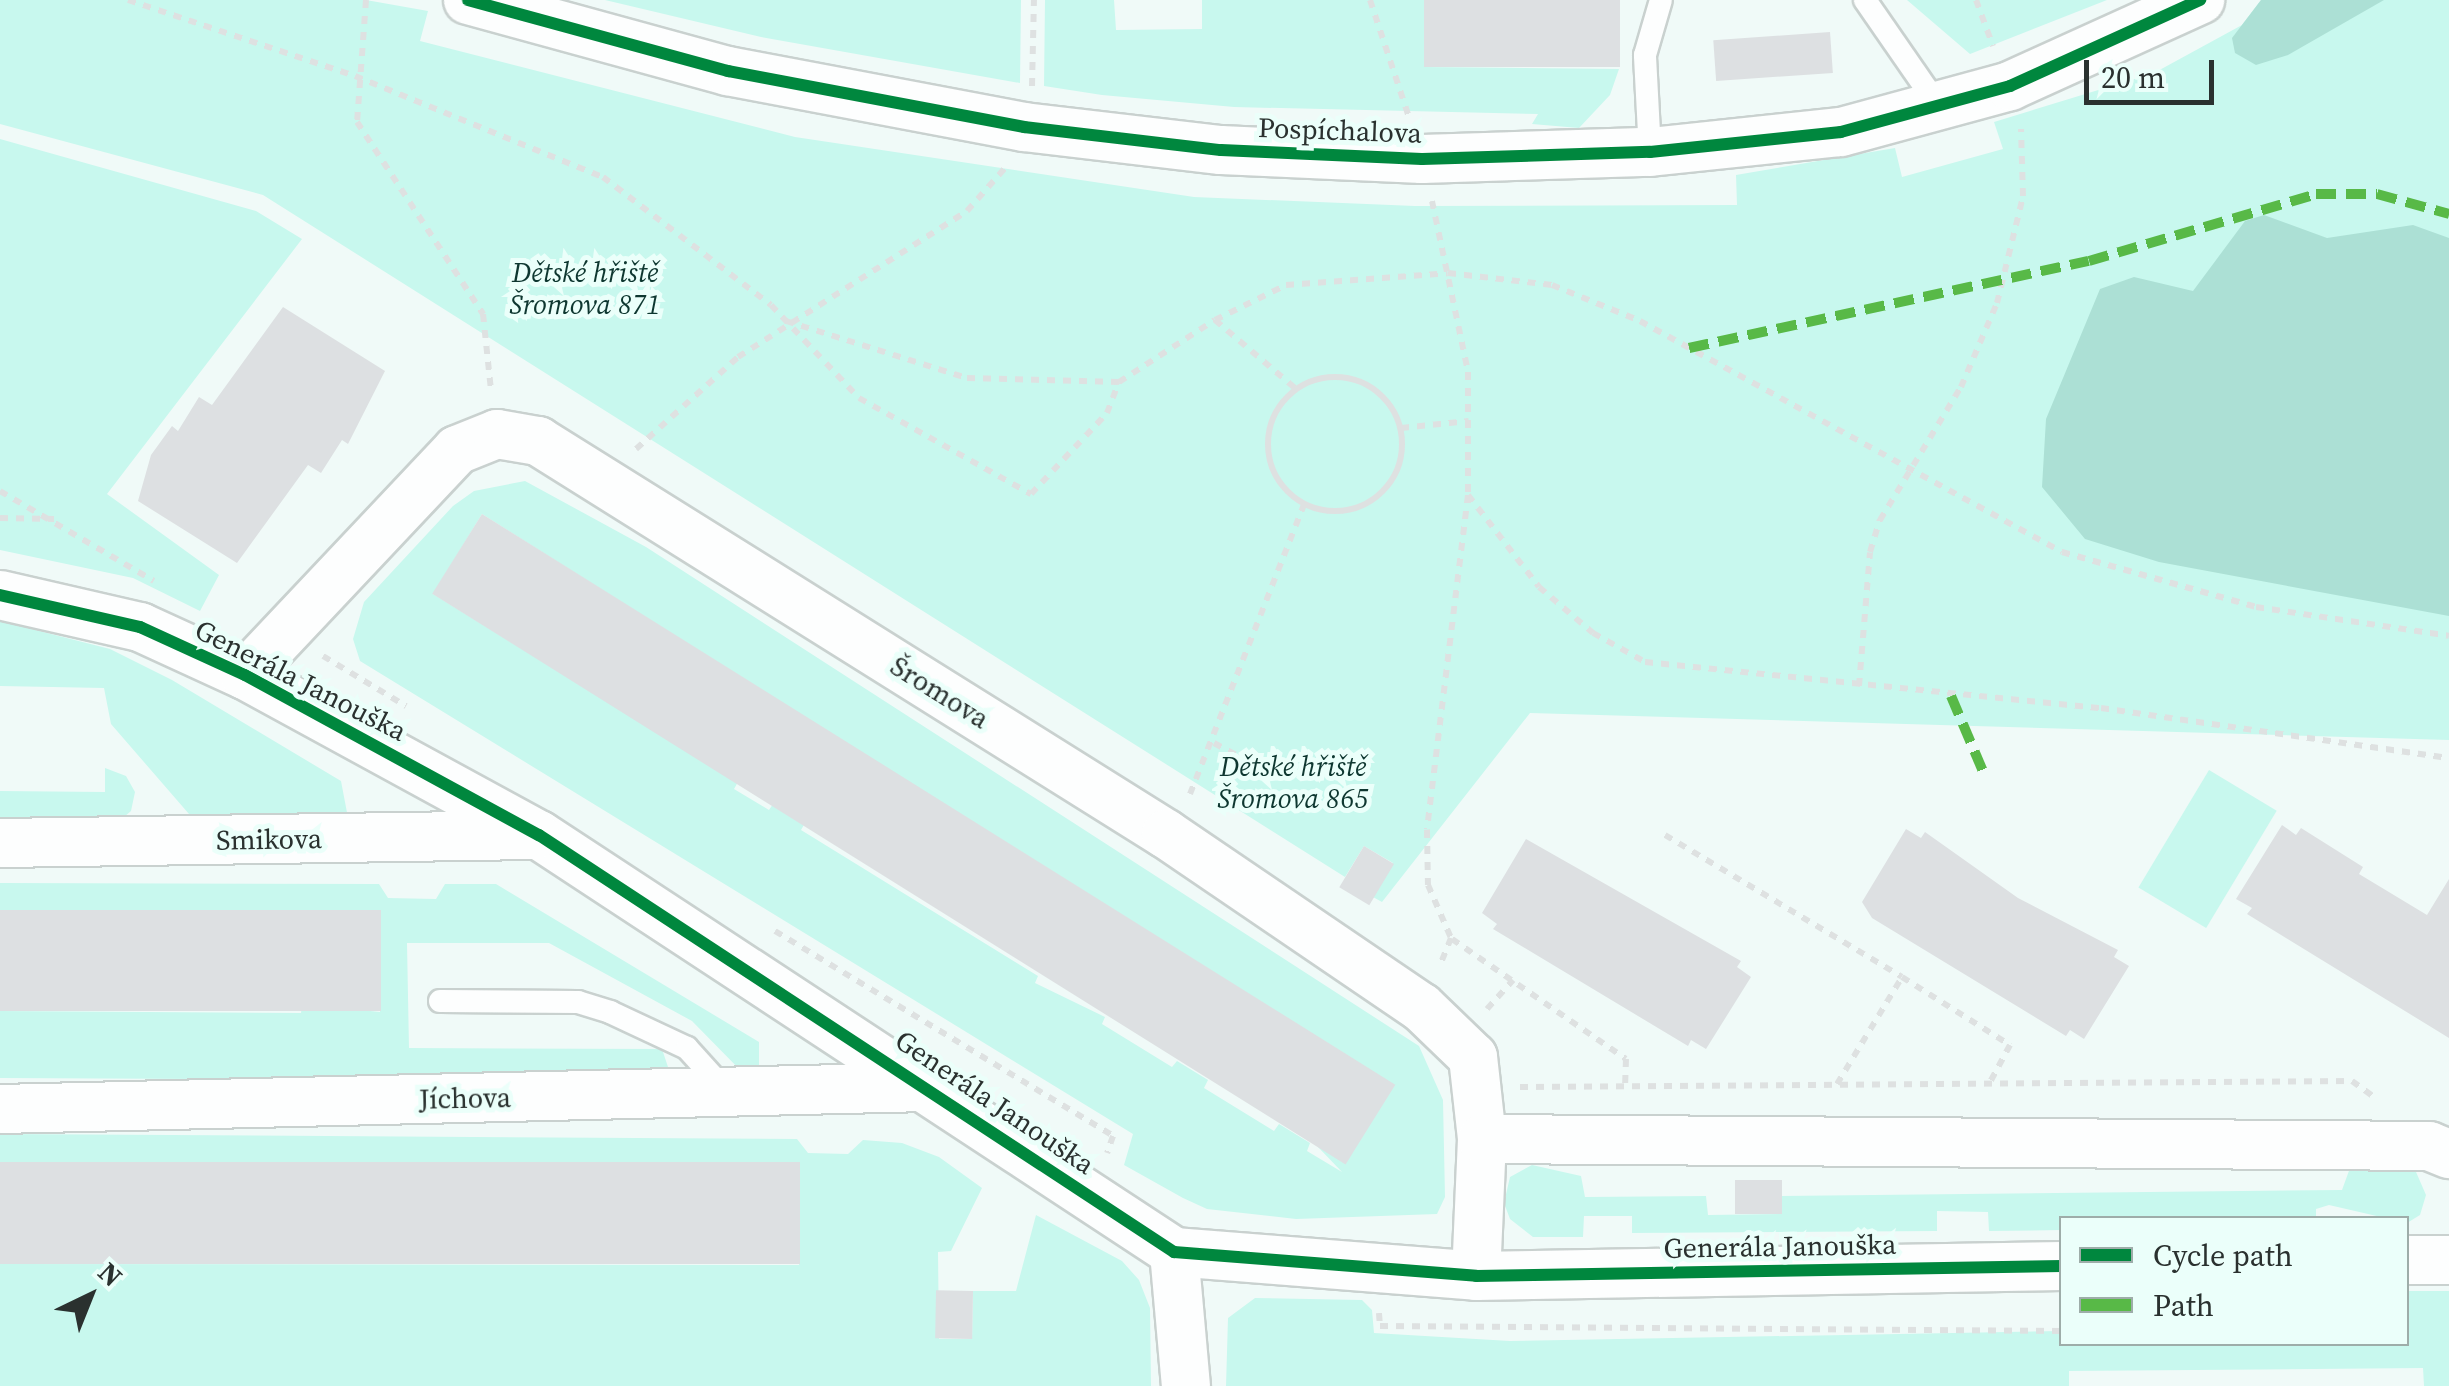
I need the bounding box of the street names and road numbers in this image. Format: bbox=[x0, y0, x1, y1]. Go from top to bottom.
street label: Pospíchalova bbox=[1257, 110, 1423, 150]
street label: Generála Janouška bbox=[190, 612, 412, 748]
street label: Šromova bbox=[885, 649, 995, 735]
street label: Smikova bbox=[216, 821, 322, 857]
street label: Generála Janouška bbox=[889, 1023, 1101, 1181]
street label: Jíchova bbox=[419, 1080, 511, 1116]
street label: Generála Janouška bbox=[1663, 1227, 1897, 1265]

